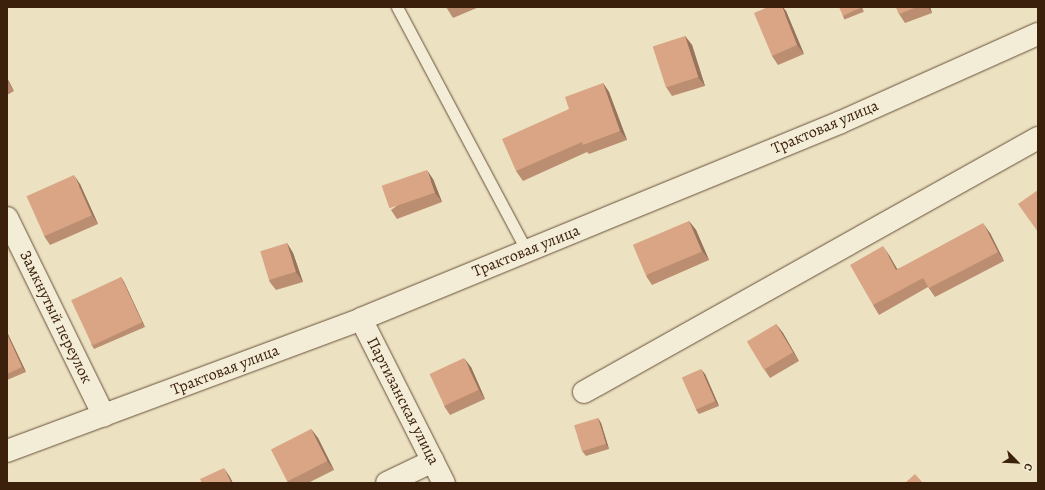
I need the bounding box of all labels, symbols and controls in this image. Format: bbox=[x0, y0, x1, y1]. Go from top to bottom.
street label: Трактовая улица bbox=[769, 96, 881, 158]
street label: Трактовая улица bbox=[469, 221, 583, 281]
street label: Замкнутый переулок bbox=[15, 247, 97, 387]
street label: Партизанская улица bbox=[362, 334, 444, 468]
street label: Трактовая улица bbox=[168, 341, 282, 399]
north arrow bbox=[997, 442, 1037, 482]
text: С bbox=[1020, 461, 1037, 473]

